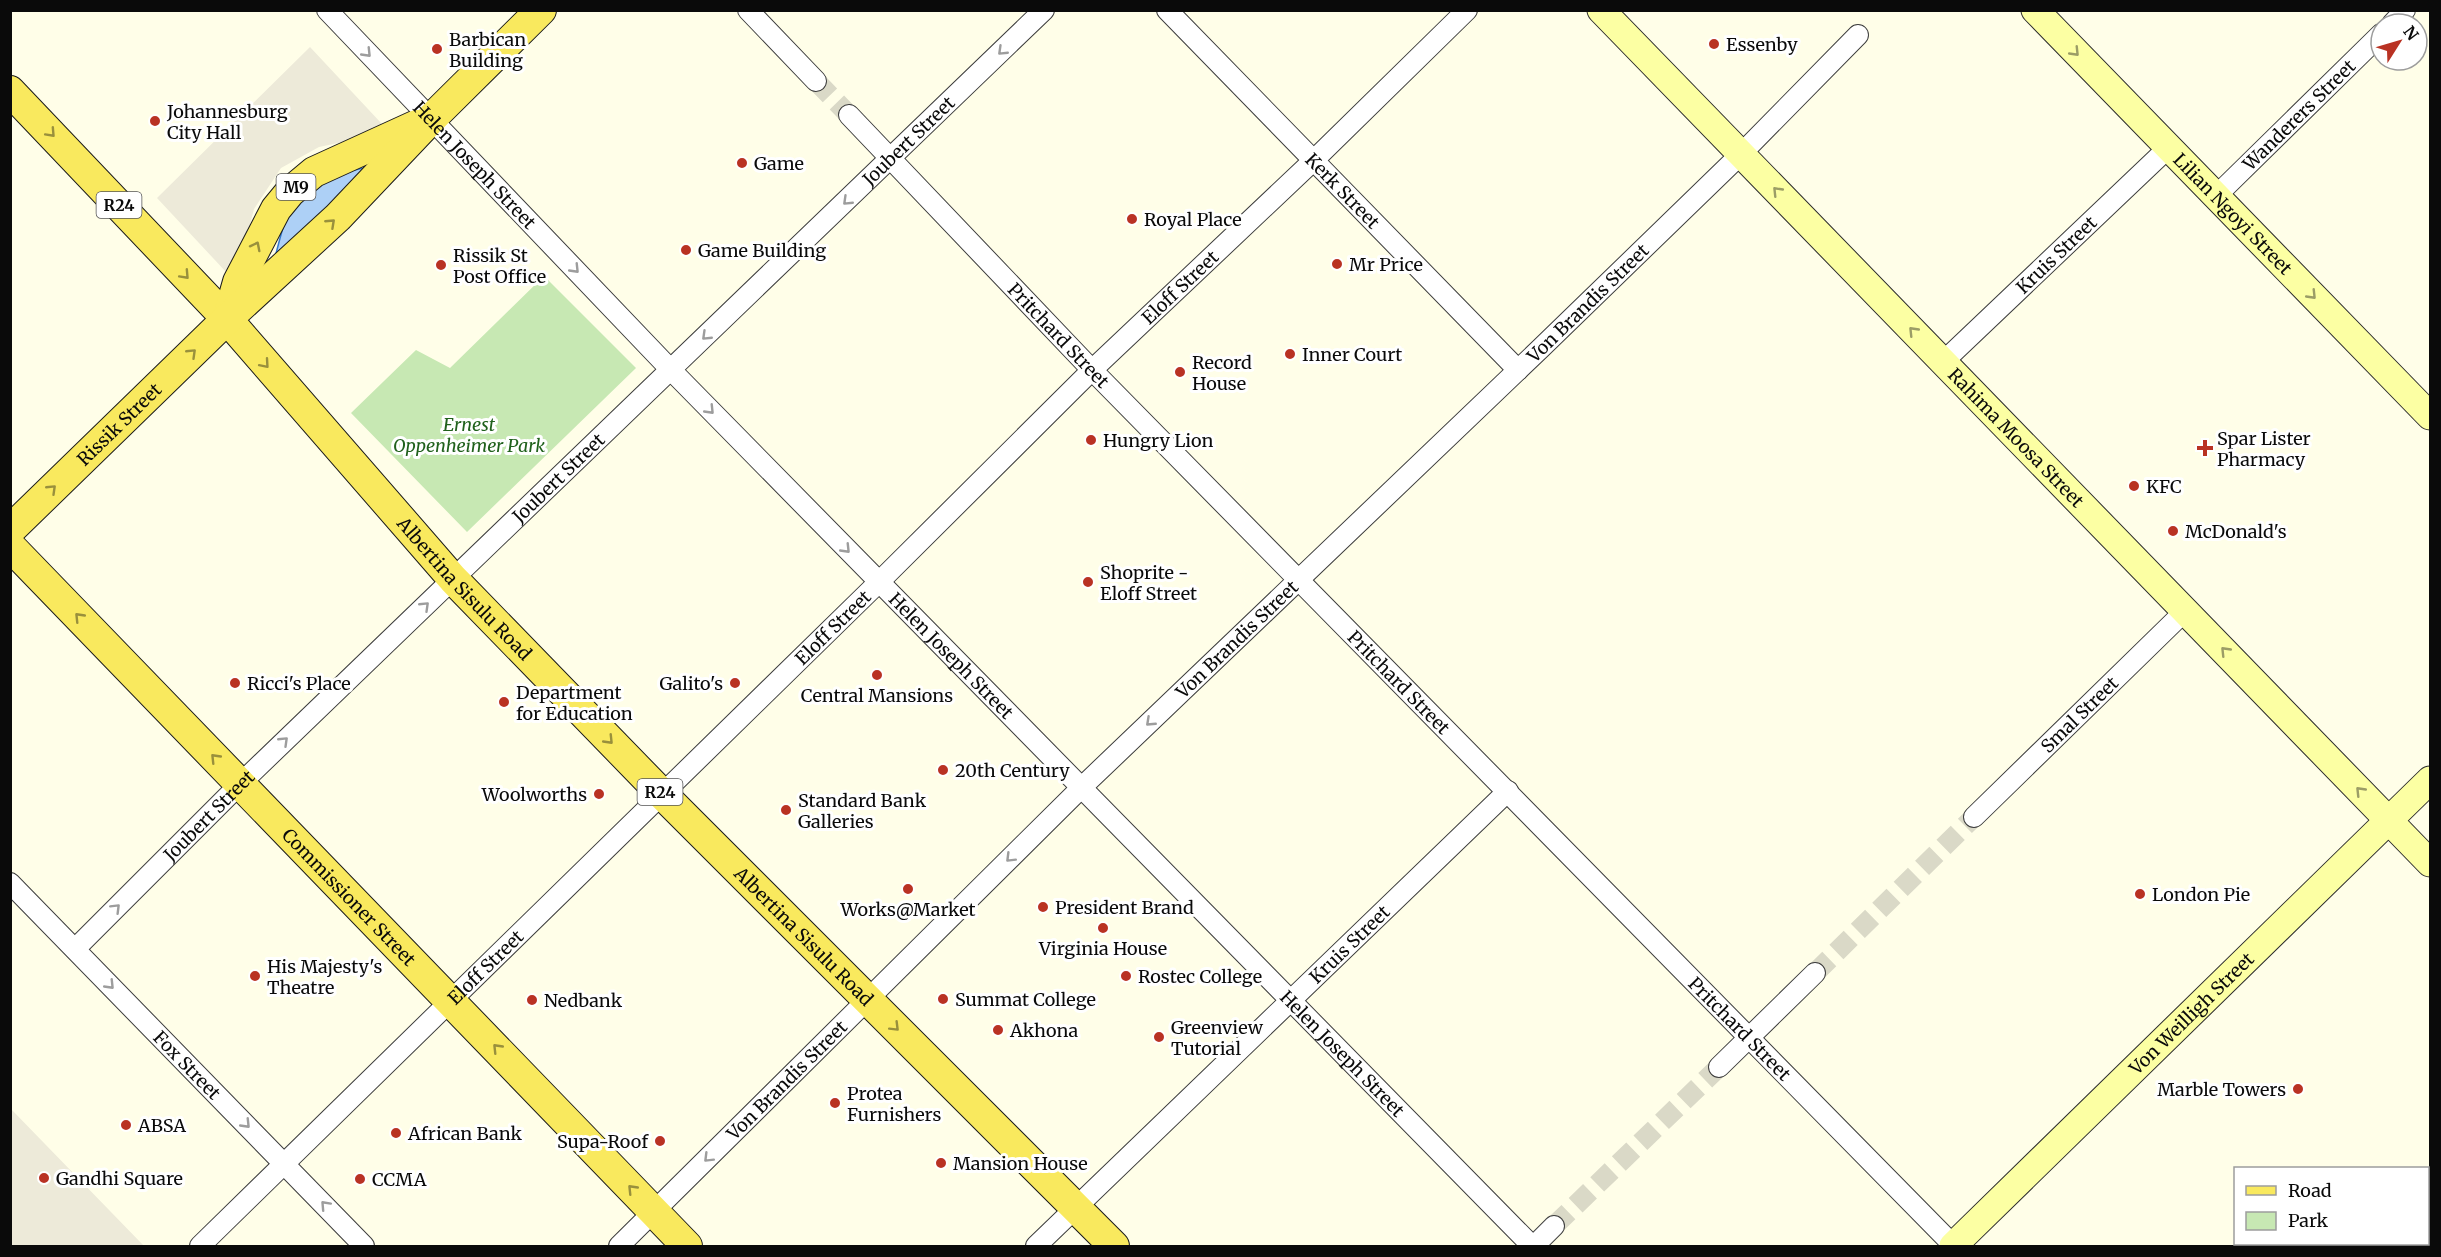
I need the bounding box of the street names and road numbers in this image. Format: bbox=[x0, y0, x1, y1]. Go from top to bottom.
street label: Wanderers Street bbox=[2237, 54, 2360, 176]
street label: Joubert Street bbox=[857, 91, 959, 191]
street label: Helen Joseph Street bbox=[408, 96, 541, 233]
street label: Kerk Street bbox=[1301, 148, 1385, 233]
street label: Lilian Ngoyi Street bbox=[2169, 148, 2297, 279]
road number: M9 bbox=[276, 174, 316, 200]
road number: R24 bbox=[96, 192, 142, 218]
street label: Kruis Street bbox=[2011, 211, 2101, 298]
street label: Von Brandis Street bbox=[1521, 239, 1653, 368]
street label: Eloff Street bbox=[1137, 245, 1223, 329]
street label: Pritchard Street bbox=[1003, 278, 1114, 392]
street label: Rahima Moosa Street bbox=[1943, 363, 2089, 512]
street label: Rissik Street bbox=[72, 378, 166, 470]
street label: Joubert Street bbox=[507, 428, 609, 528]
street label: Albertina Sisulu Road bbox=[392, 511, 537, 665]
street label: Von Brandis Street bbox=[1170, 575, 1303, 704]
street label: Eloff Street bbox=[790, 585, 876, 669]
street label: Helen Joseph Street bbox=[884, 587, 1019, 723]
street label: Pritchard Street bbox=[1343, 625, 1455, 739]
street label: Smal Street bbox=[2036, 671, 2123, 757]
street label: Joubert Street bbox=[158, 765, 259, 866]
road number: R24 bbox=[638, 779, 682, 805]
street label: Commissioner Street bbox=[278, 823, 421, 970]
street label: Albertina Sisulu Road bbox=[729, 861, 878, 1010]
street label: Kruis Street bbox=[1304, 900, 1394, 988]
street label: Eloff Street bbox=[442, 925, 528, 1009]
street label: Von Weilligh Street bbox=[2123, 947, 2258, 1080]
street label: Pritchard Street bbox=[1684, 972, 1796, 1085]
street label: Helen Joseph Street bbox=[1275, 985, 1410, 1121]
street label: Von Brandis Street bbox=[721, 1015, 852, 1145]
street label: Fox Street bbox=[149, 1026, 226, 1104]

